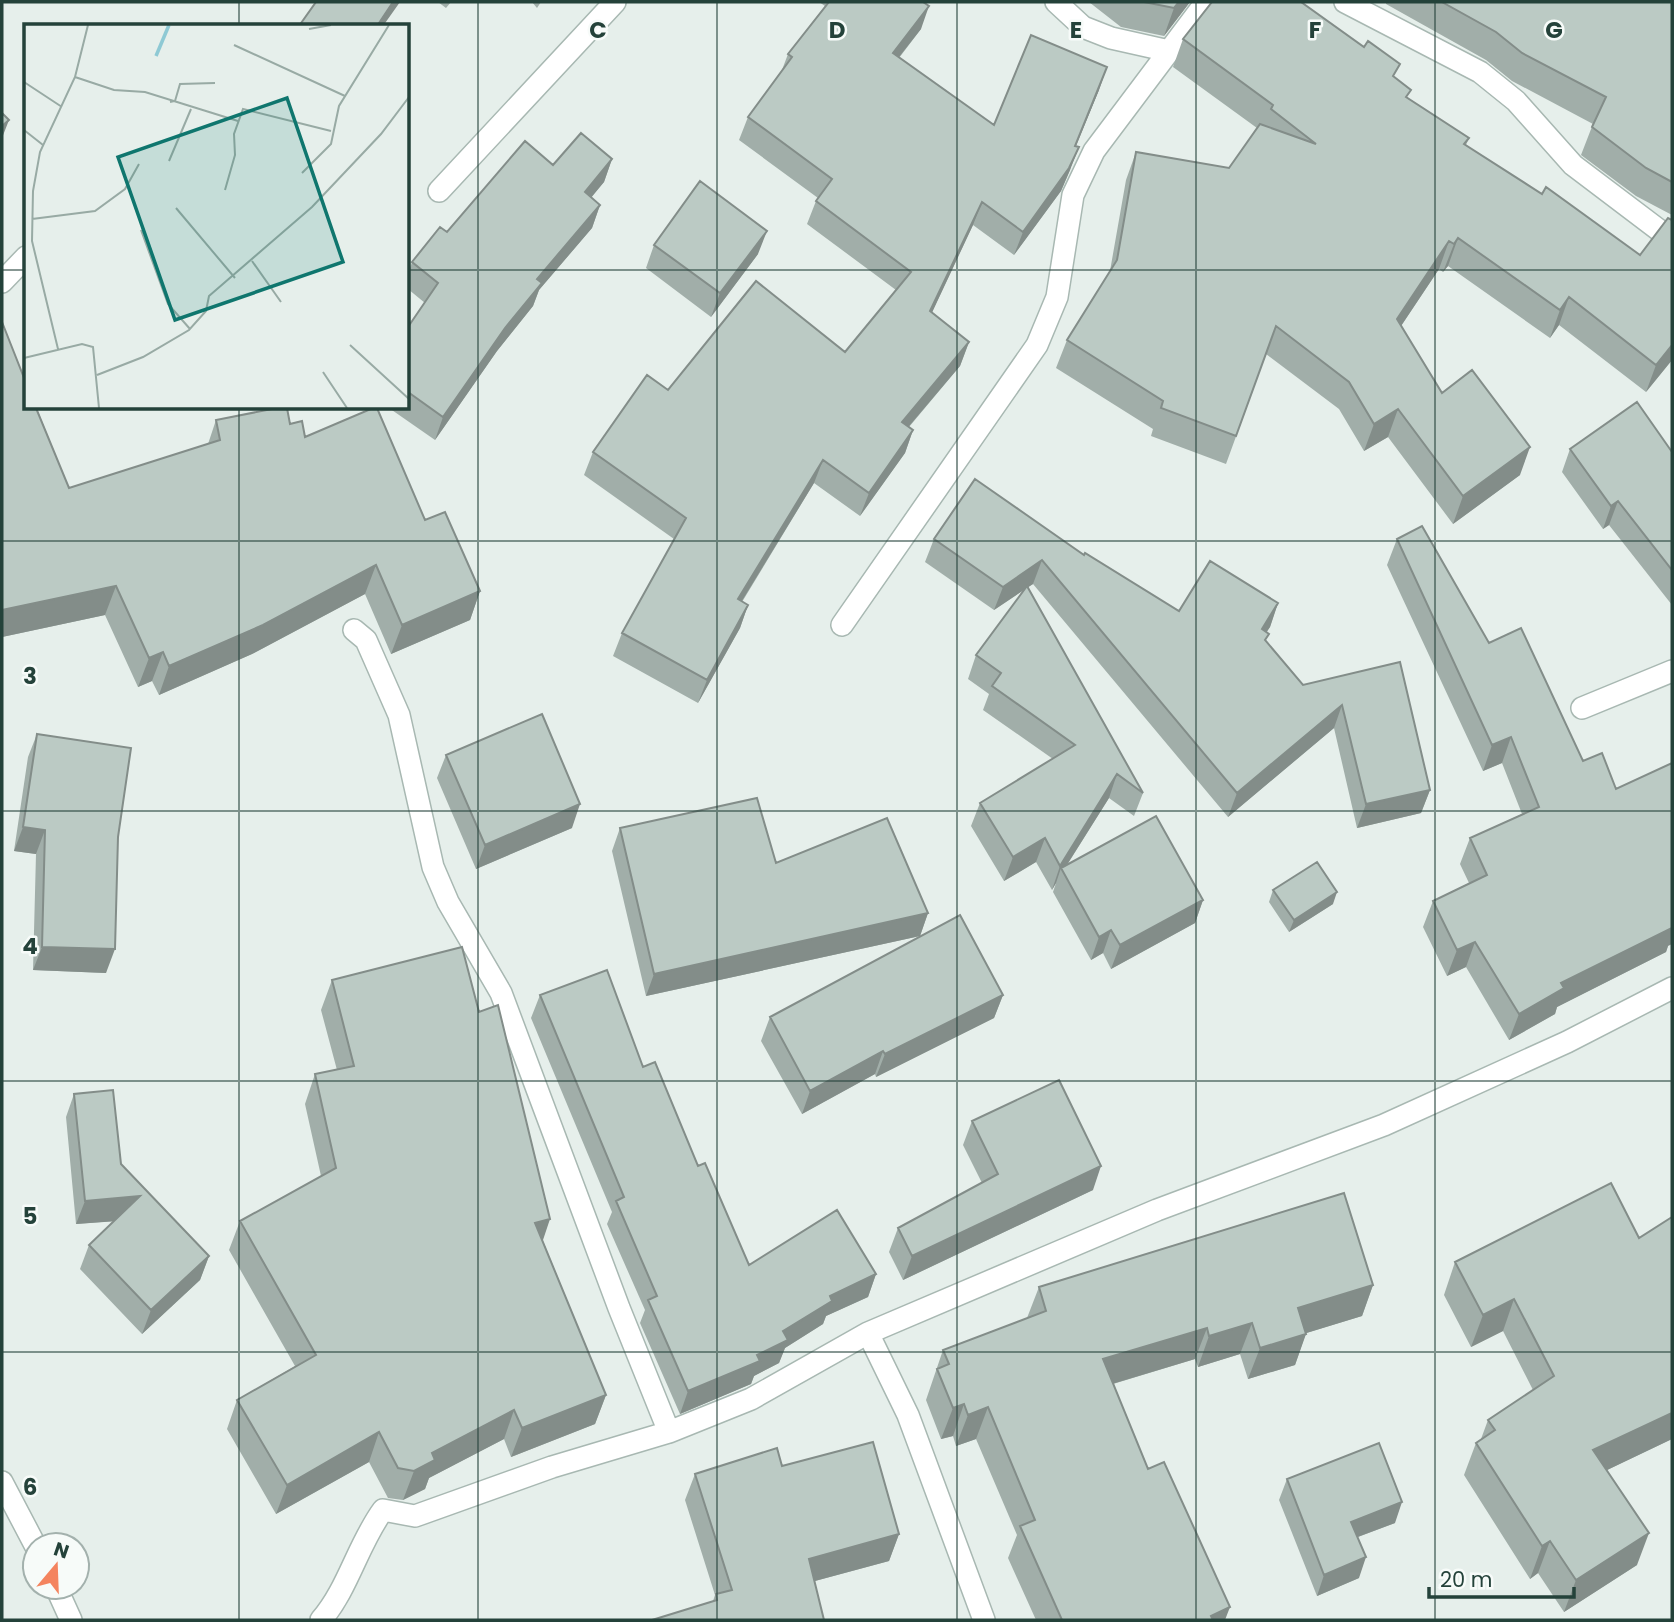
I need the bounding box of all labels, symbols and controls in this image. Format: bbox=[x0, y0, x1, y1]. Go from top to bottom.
text: C bbox=[589, 14, 607, 46]
text: D bbox=[829, 14, 845, 46]
text: E bbox=[1070, 14, 1082, 46]
text: F bbox=[1309, 14, 1321, 46]
text: G bbox=[1545, 14, 1563, 46]
inset map bbox=[24, 24, 410, 410]
text: 3 bbox=[23, 660, 37, 692]
text: 4 bbox=[22, 930, 38, 962]
text: 5 bbox=[23, 1200, 37, 1232]
text: 6 bbox=[23, 1471, 37, 1503]
north arrow bbox=[21, 1531, 91, 1601]
text: N bbox=[50, 1535, 73, 1565]
scale bar bbox=[1429, 1556, 1574, 1600]
text: 20 m bbox=[1440, 1565, 1493, 1594]

